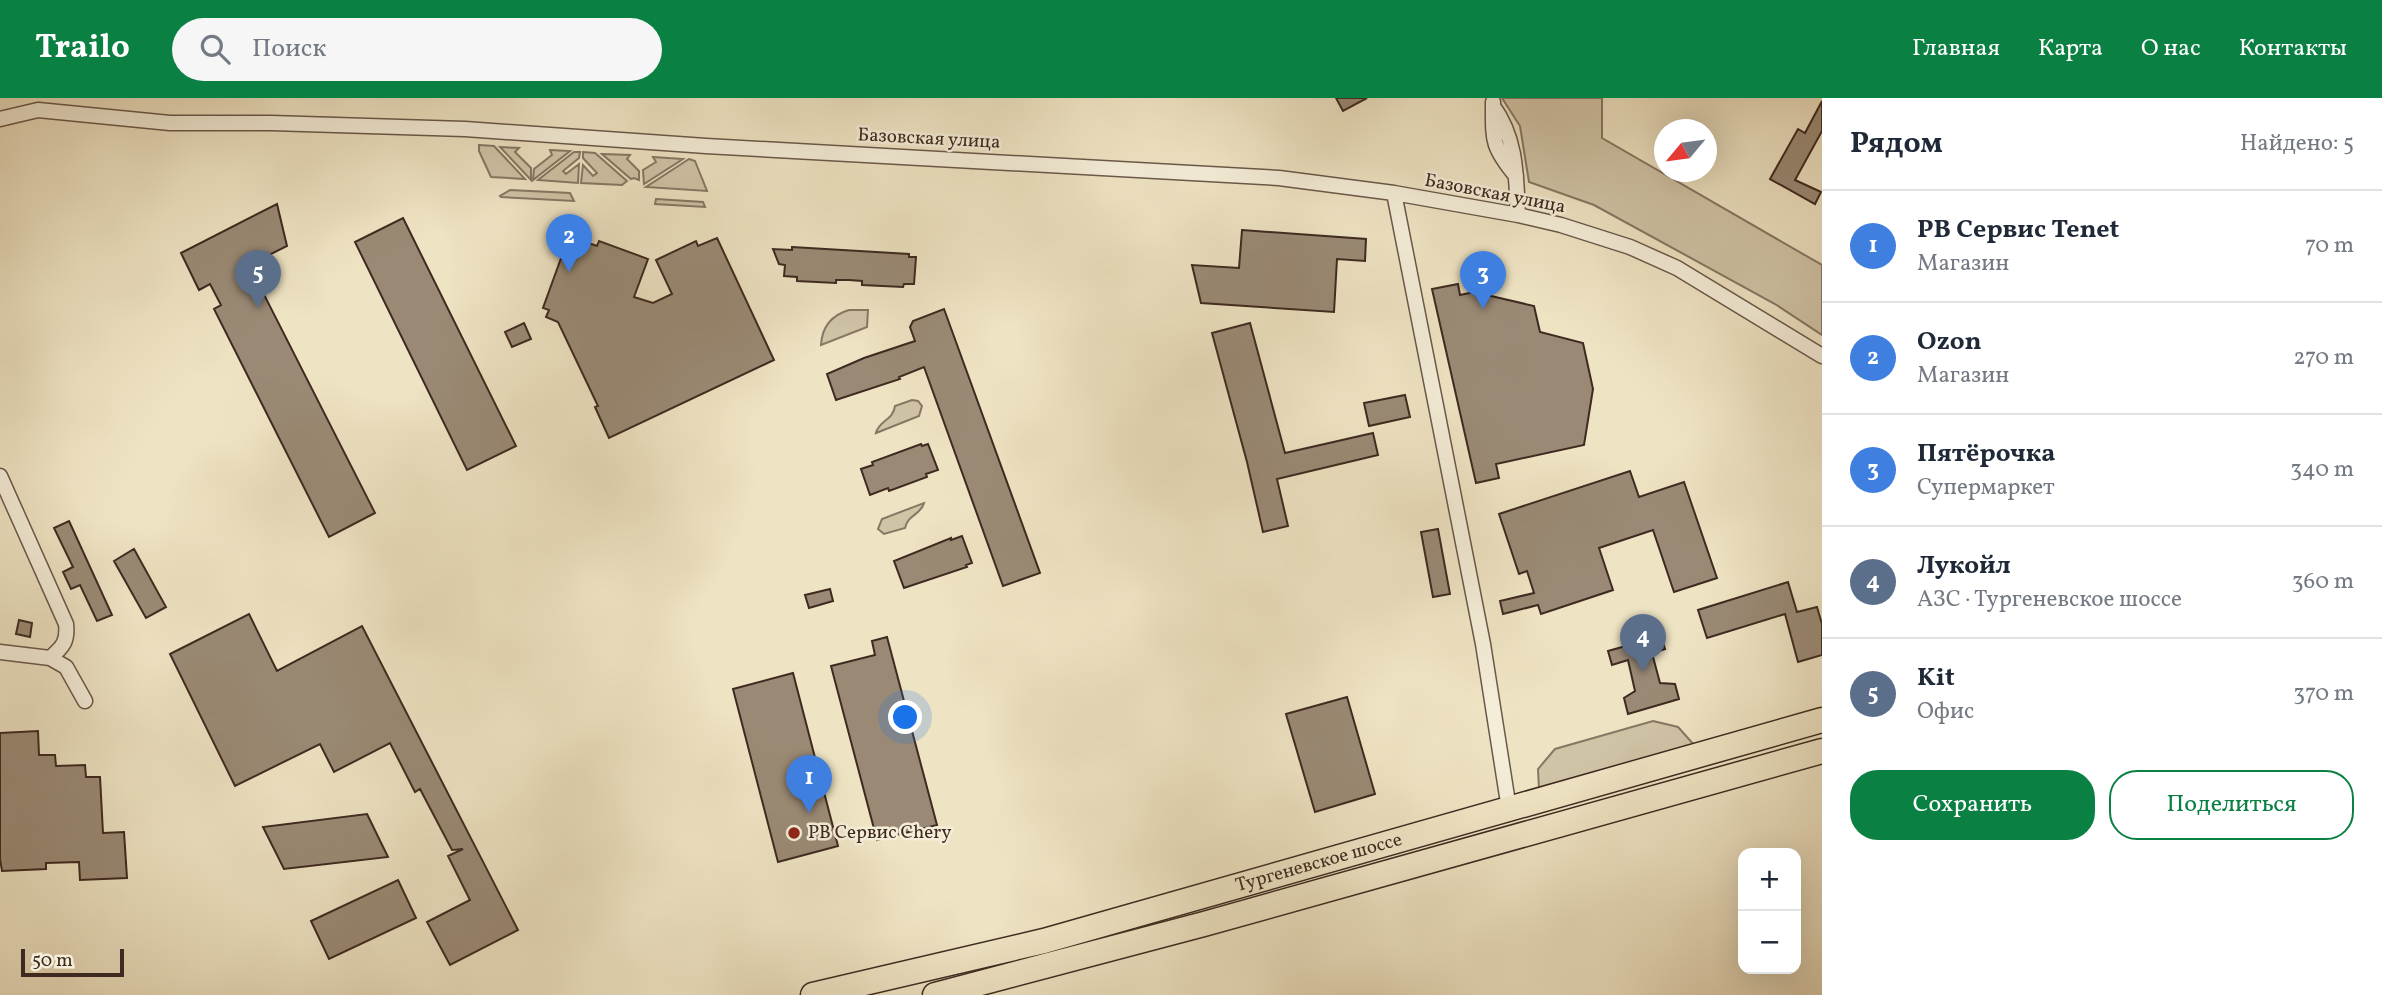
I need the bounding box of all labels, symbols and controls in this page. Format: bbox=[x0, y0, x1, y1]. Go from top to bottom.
search box bbox=[172, 18, 662, 81]
text: Trailo bbox=[35, 26, 130, 72]
icon: search bbox=[196, 30, 234, 68]
text: Поиск bbox=[252, 31, 326, 67]
text: Главная bbox=[1912, 32, 2000, 66]
text: Карта bbox=[2038, 32, 2103, 66]
text: О нас bbox=[2141, 32, 2201, 66]
text: Контакты bbox=[2239, 32, 2347, 66]
north arrow bbox=[1654, 119, 1717, 182]
street label: Базовская улица bbox=[857, 122, 1001, 156]
text: Рядом bbox=[1850, 123, 1943, 165]
text: Найдено: 5 bbox=[2240, 128, 2354, 160]
street label: Базовская улица bbox=[1422, 168, 1568, 220]
text: PB Сервис Tenet bbox=[1917, 212, 2119, 248]
pin: 2 bbox=[546, 214, 592, 272]
text: 1 bbox=[1868, 230, 1878, 262]
text: 70 m bbox=[2305, 230, 2354, 262]
text: Магазин bbox=[1917, 248, 2009, 280]
pin: 5 bbox=[235, 250, 281, 308]
pin: 3 bbox=[1460, 251, 1506, 309]
text: Ozon bbox=[1917, 324, 1982, 360]
text: 2 bbox=[1867, 342, 1879, 374]
text: 270 m bbox=[2293, 342, 2354, 374]
text: Магазин bbox=[1917, 360, 2009, 392]
text: Пятёрочка bbox=[1917, 436, 2055, 472]
text: 3 bbox=[1867, 454, 1879, 486]
text: 340 m bbox=[2290, 454, 2354, 486]
text: Супермаркет bbox=[1917, 472, 2055, 504]
text: Лукойл bbox=[1917, 548, 2011, 584]
text: 4 bbox=[1866, 566, 1880, 598]
text: 360 m bbox=[2292, 566, 2354, 598]
text: АЗС · Тургеневское шоссе bbox=[1917, 584, 2182, 616]
pin: 4 bbox=[1620, 614, 1666, 672]
text: Kit bbox=[1917, 660, 1955, 696]
text: 5 bbox=[1867, 678, 1879, 710]
text: 370 m bbox=[2293, 678, 2354, 710]
text: Офис bbox=[1917, 696, 1974, 728]
your location bbox=[888, 700, 922, 734]
pin: 1 bbox=[786, 755, 832, 813]
button: Сохранить bbox=[1850, 770, 2095, 840]
button: Поделиться bbox=[2109, 770, 2354, 840]
place label: PB Сервис Chery bbox=[808, 820, 951, 846]
marker: PB Сервис Chery bbox=[786, 825, 802, 841]
street label: Тургеневское шоссе bbox=[1233, 827, 1405, 899]
map controls bbox=[1738, 848, 1801, 974]
button: + bbox=[1738, 848, 1801, 911]
button: − bbox=[1738, 911, 1801, 974]
scale bar bbox=[21, 946, 124, 978]
text: 50 m bbox=[32, 948, 73, 974]

